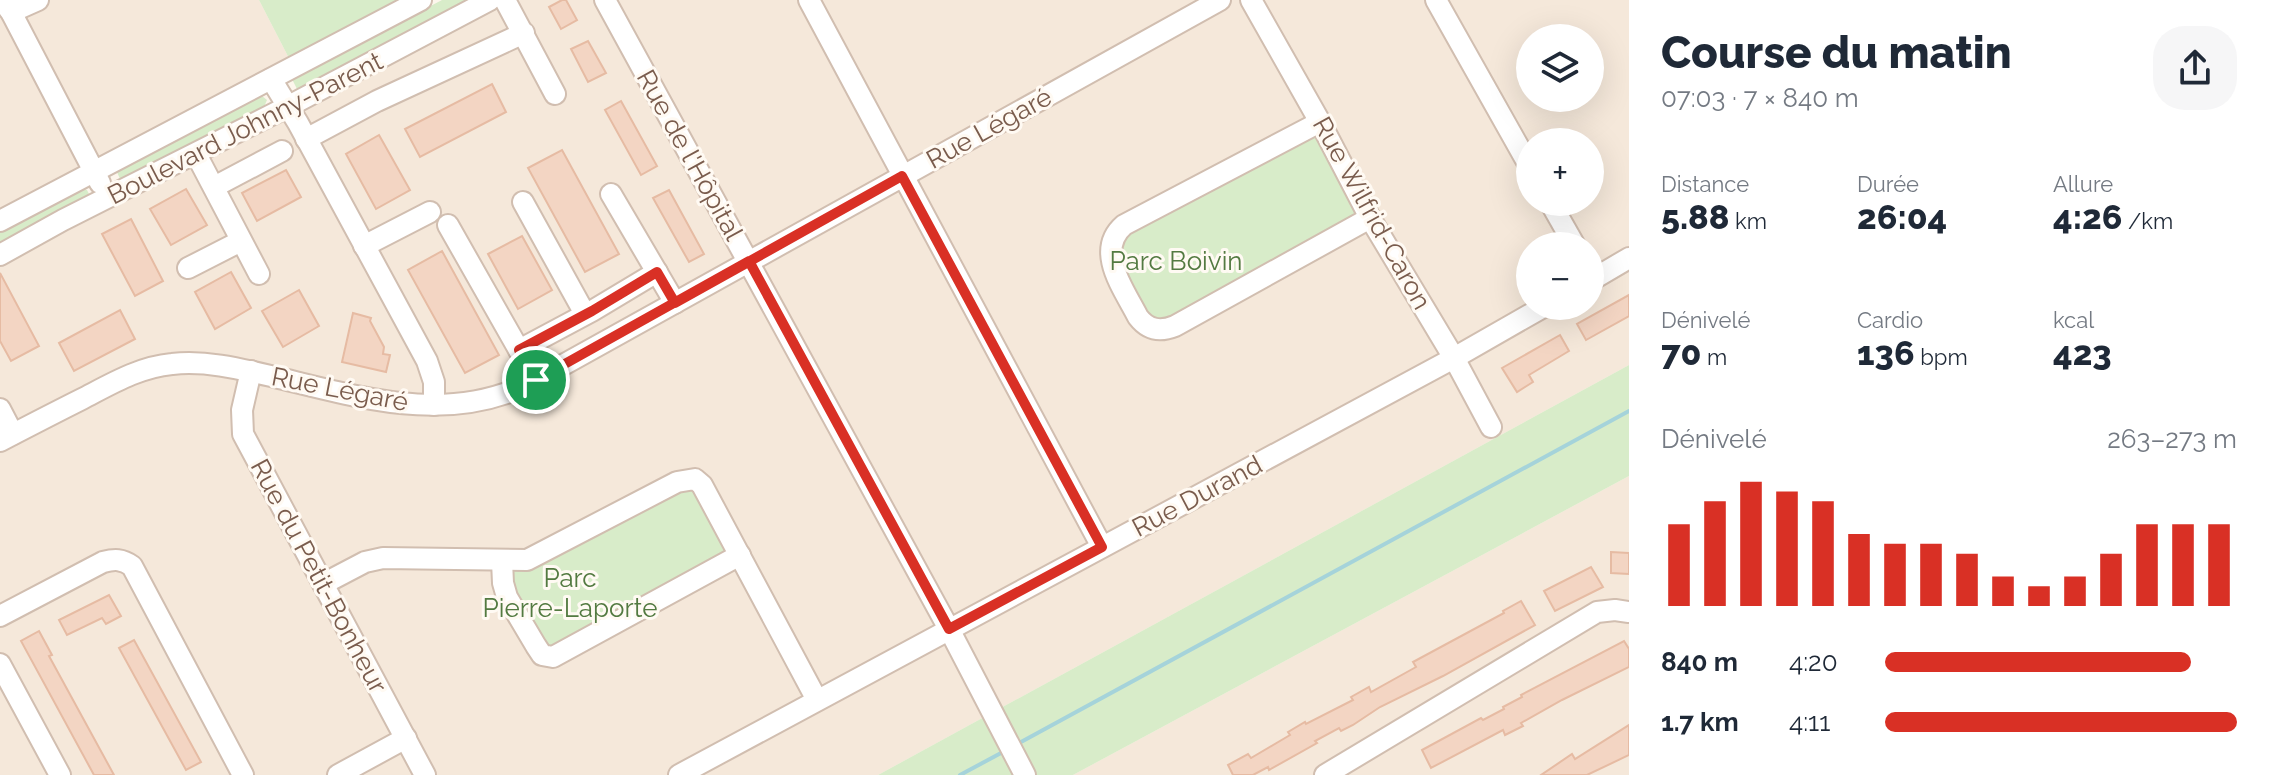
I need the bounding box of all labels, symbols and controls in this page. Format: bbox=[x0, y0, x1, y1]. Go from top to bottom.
map controls bbox=[1516, 24, 1604, 320]
button: layers bbox=[1516, 24, 1604, 112]
button: share bbox=[2153, 26, 2237, 110]
text: Course du matin bbox=[1661, 27, 2012, 78]
street label: Boulevard Johnny-Parent bbox=[103, 45, 388, 210]
street label: Rue de l'Hôpital bbox=[631, 65, 750, 246]
street label: Rue Légaré bbox=[921, 81, 1057, 175]
text: 07:03 · 7 × 840 m bbox=[1661, 83, 1859, 113]
street label: Rue Wilfrid-Caron bbox=[1307, 112, 1437, 314]
button: + bbox=[1516, 128, 1604, 216]
text: Distance bbox=[1661, 171, 1749, 197]
text: Durée bbox=[1857, 171, 1919, 197]
text: Allure bbox=[2053, 171, 2113, 197]
text: 5.88 bbox=[1661, 197, 1729, 237]
text: 26:04 bbox=[1857, 197, 1947, 237]
text: 4:26 bbox=[2053, 197, 2122, 237]
text: km bbox=[1729, 208, 1767, 234]
text: /km bbox=[2122, 208, 2173, 234]
button: − bbox=[1516, 232, 1604, 320]
park label: Parc Boivin bbox=[1110, 246, 1242, 276]
text: Dénivelé bbox=[1661, 307, 1750, 333]
text: Cardio bbox=[1857, 307, 1923, 333]
text: kcal bbox=[2053, 307, 2094, 333]
text: 70 bbox=[1661, 333, 1701, 373]
text: 136 bbox=[1857, 333, 1915, 373]
text: 423 bbox=[2053, 333, 2112, 373]
text: m bbox=[1701, 344, 1727, 370]
text: bpm bbox=[1915, 344, 1968, 370]
pin bbox=[502, 346, 570, 414]
icon: arrive bbox=[514, 358, 558, 402]
street label: Rue Légaré bbox=[269, 361, 411, 417]
text: Dénivelé bbox=[1661, 424, 1767, 454]
text: 263–273 m bbox=[2107, 424, 2237, 454]
street label: Rue Durand bbox=[1127, 449, 1267, 543]
street label: Rue du Petit-Bonheur bbox=[245, 454, 393, 698]
park label: Parc Pierre-Laporte bbox=[483, 563, 657, 623]
text: 840 m bbox=[1661, 647, 1738, 677]
text: 4:20 bbox=[1789, 647, 1838, 677]
text: 1.7 km bbox=[1661, 707, 1739, 737]
text: 4:11 bbox=[1789, 707, 1830, 737]

